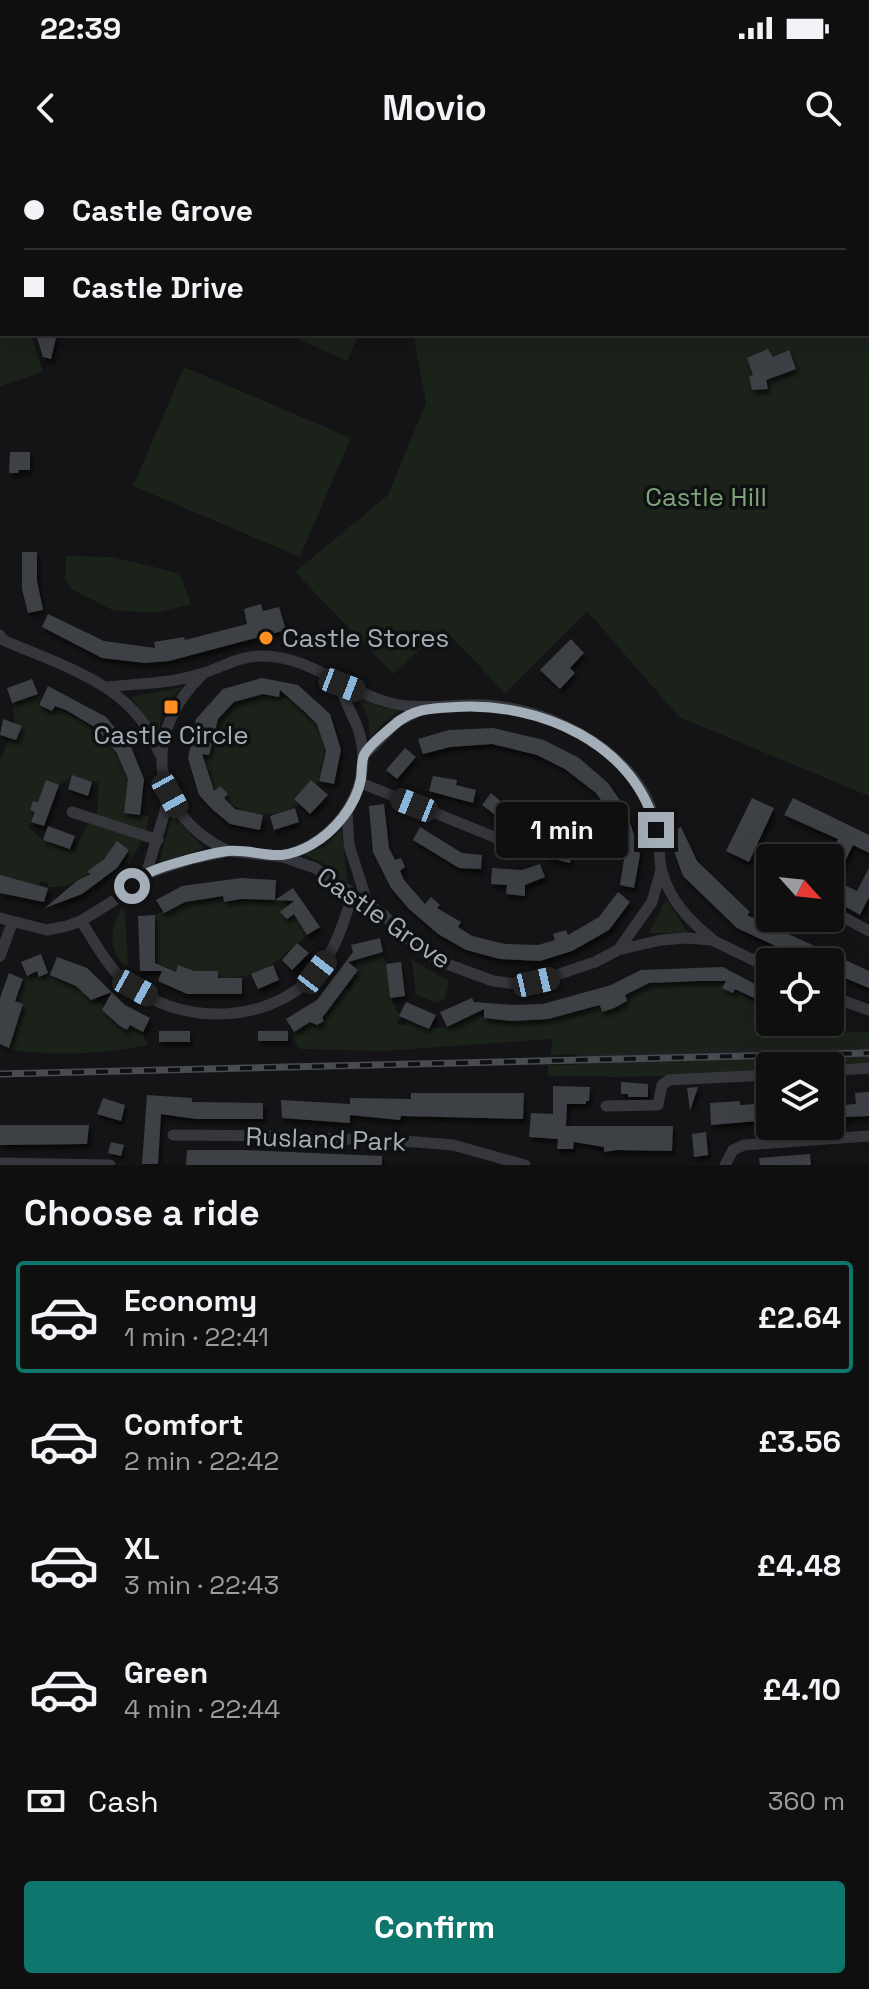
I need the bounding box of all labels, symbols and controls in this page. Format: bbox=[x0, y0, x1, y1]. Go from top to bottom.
text: 22:39 bbox=[40, 9, 121, 48]
text: Movio bbox=[382, 85, 487, 131]
icon: back bbox=[24, 86, 68, 130]
icon: search bbox=[801, 86, 845, 130]
text: Castle Grove bbox=[72, 191, 253, 230]
text: Castle Drive bbox=[72, 268, 244, 307]
park label: Castle Hill bbox=[645, 480, 767, 514]
place label: Castle Stores bbox=[282, 621, 449, 655]
marker: Castle Stores bbox=[257, 629, 275, 647]
car bbox=[315, 665, 369, 705]
marker: Castle Circle bbox=[162, 698, 180, 716]
place label: Castle Circle bbox=[93, 718, 249, 752]
car bbox=[148, 768, 192, 822]
car bbox=[387, 785, 441, 825]
callout: 1 min bbox=[496, 802, 628, 858]
route end bbox=[638, 812, 674, 848]
text: 1 min bbox=[530, 813, 594, 847]
north arrow bbox=[756, 844, 844, 932]
map controls bbox=[756, 844, 844, 1140]
street label: Castle Grove bbox=[310, 859, 458, 977]
route start bbox=[114, 868, 150, 904]
car bbox=[293, 946, 341, 998]
button: locate bbox=[756, 948, 844, 1036]
car bbox=[510, 965, 562, 999]
car bbox=[108, 966, 162, 1010]
button: layers bbox=[756, 1052, 844, 1140]
street label: Rusland Park bbox=[245, 1119, 407, 1159]
text: Choose a ride bbox=[24, 1190, 260, 1236]
icon: car bbox=[28, 1281, 100, 1353]
text: Economy bbox=[124, 1281, 257, 1320]
text: £2.64 bbox=[758, 1298, 841, 1337]
text: 1 min · 22:41 bbox=[124, 1320, 269, 1354]
icon: car bbox=[28, 1405, 100, 1477]
text: Comfort bbox=[124, 1405, 243, 1444]
text: £3.56 bbox=[758, 1422, 841, 1461]
text: 2 min · 22:42 bbox=[124, 1444, 279, 1478]
icon: car bbox=[28, 1529, 100, 1601]
text: XL bbox=[124, 1529, 160, 1568]
text: £4.48 bbox=[757, 1546, 841, 1585]
text: 3 min · 22:43 bbox=[124, 1568, 279, 1602]
icon: car bbox=[28, 1653, 100, 1725]
text: Green bbox=[124, 1653, 208, 1692]
text: £4.10 bbox=[762, 1670, 841, 1709]
text: 4 min · 22:44 bbox=[124, 1692, 280, 1726]
icon: cash bbox=[24, 1779, 68, 1823]
text: Cash bbox=[88, 1782, 159, 1821]
text: 360 m bbox=[768, 1784, 845, 1818]
button: Confirm bbox=[24, 1881, 845, 1973]

